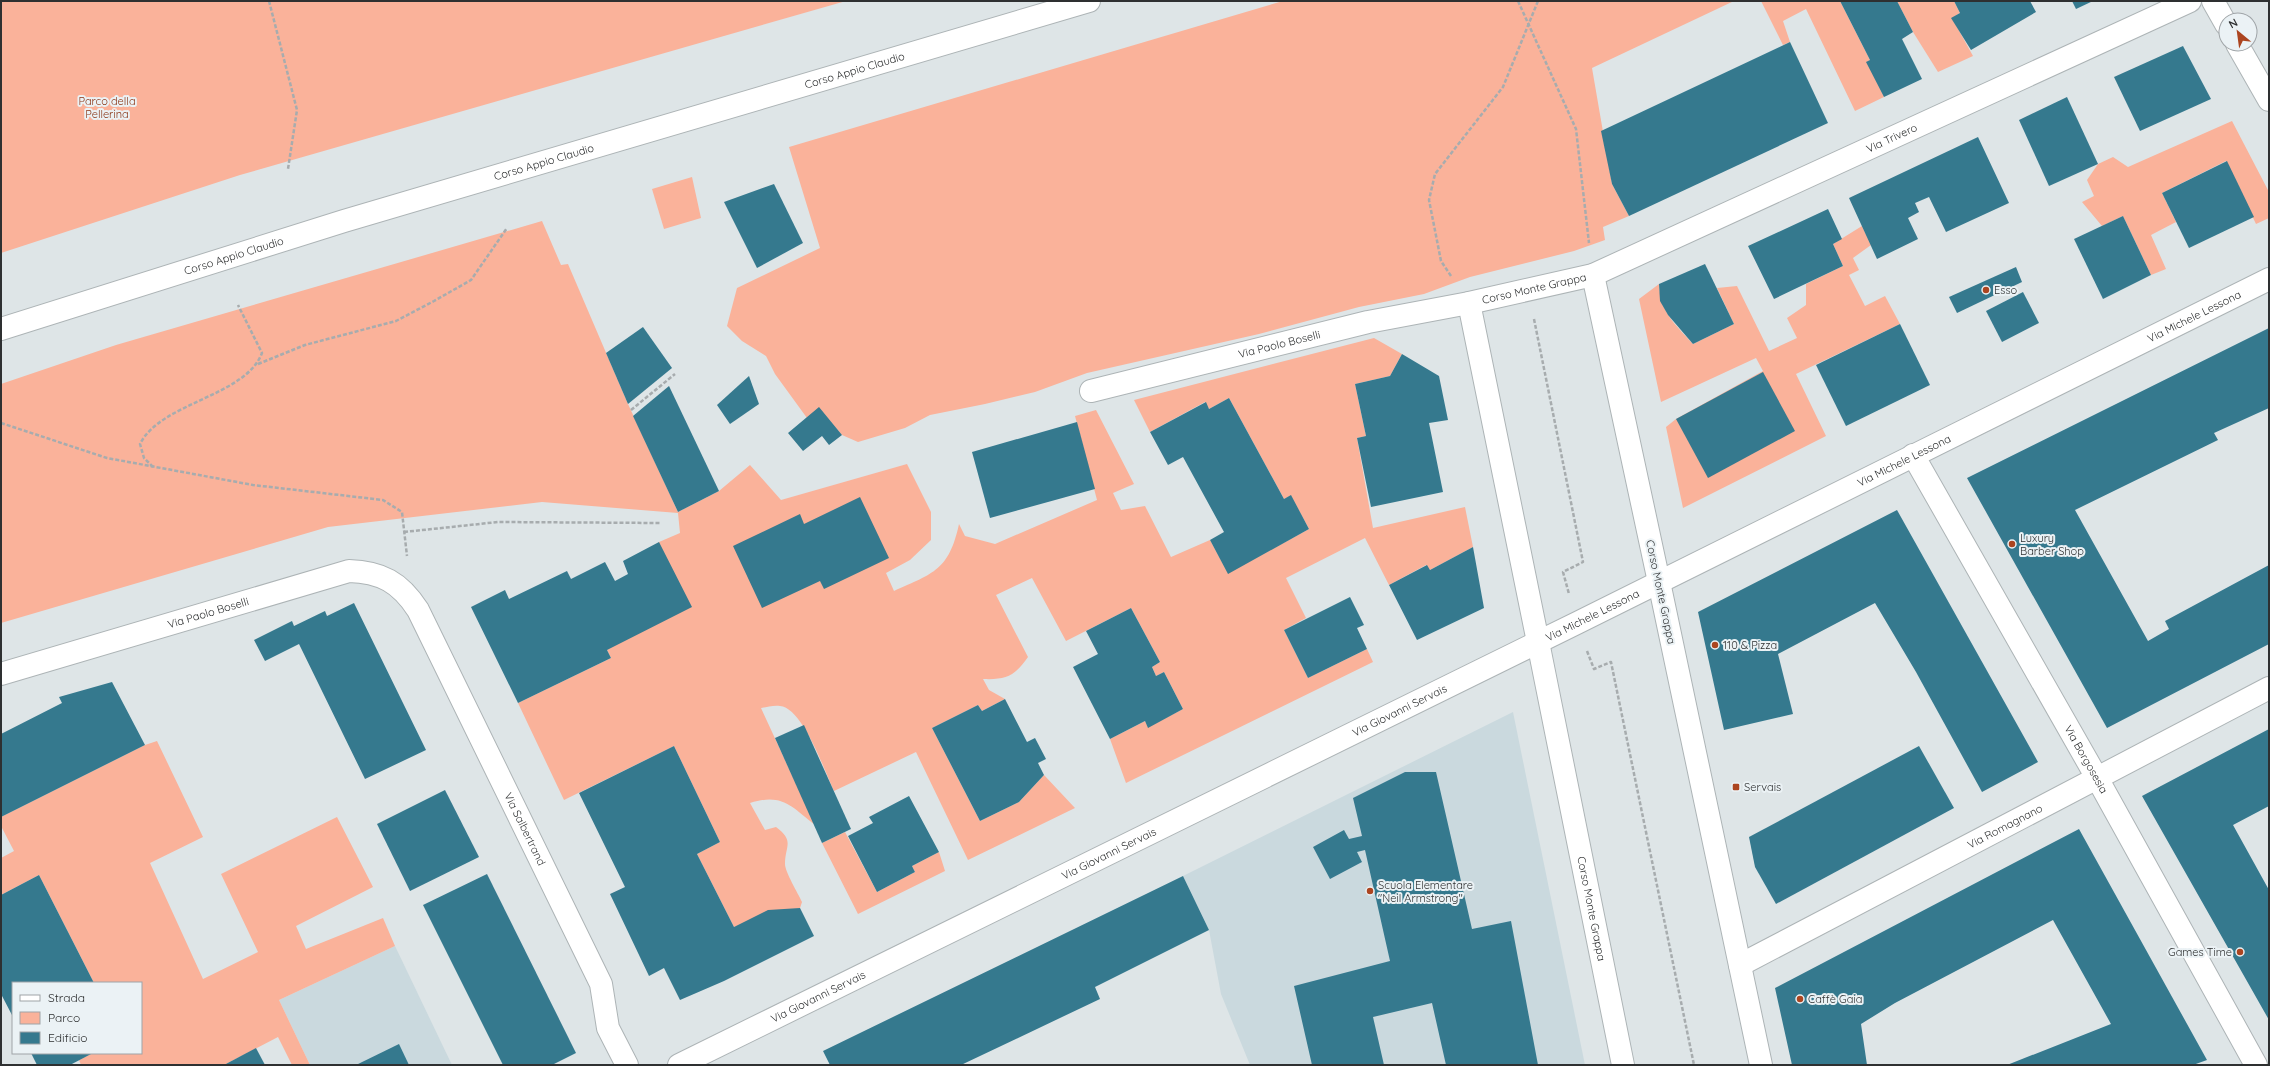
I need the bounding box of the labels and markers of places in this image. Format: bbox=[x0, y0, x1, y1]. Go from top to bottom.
place label: Esso bbox=[1994, 283, 2018, 297]
marker: Esso bbox=[1981, 285, 1991, 295]
place label: Luxury Barber Shop bbox=[2020, 531, 2084, 558]
marker: Luxury Barber Shop bbox=[2007, 539, 2017, 549]
place label: 110 & Pizza bbox=[1723, 638, 1777, 652]
marker: 110 & Pizza bbox=[1710, 640, 1720, 650]
place label: Servais bbox=[1744, 780, 1781, 794]
marker: Servais bbox=[1731, 782, 1741, 792]
place label: Scuola Elementare "Neil Armstrong" bbox=[1378, 878, 1473, 905]
marker: Scuola Elementare "Neil Armstrong" bbox=[1365, 886, 1375, 896]
place label: Games Time bbox=[2168, 945, 2232, 959]
marker: Games Time bbox=[2235, 947, 2245, 957]
place label: Caffè Gaia bbox=[1808, 992, 1862, 1006]
marker: Caffè Gaia bbox=[1795, 994, 1805, 1004]

